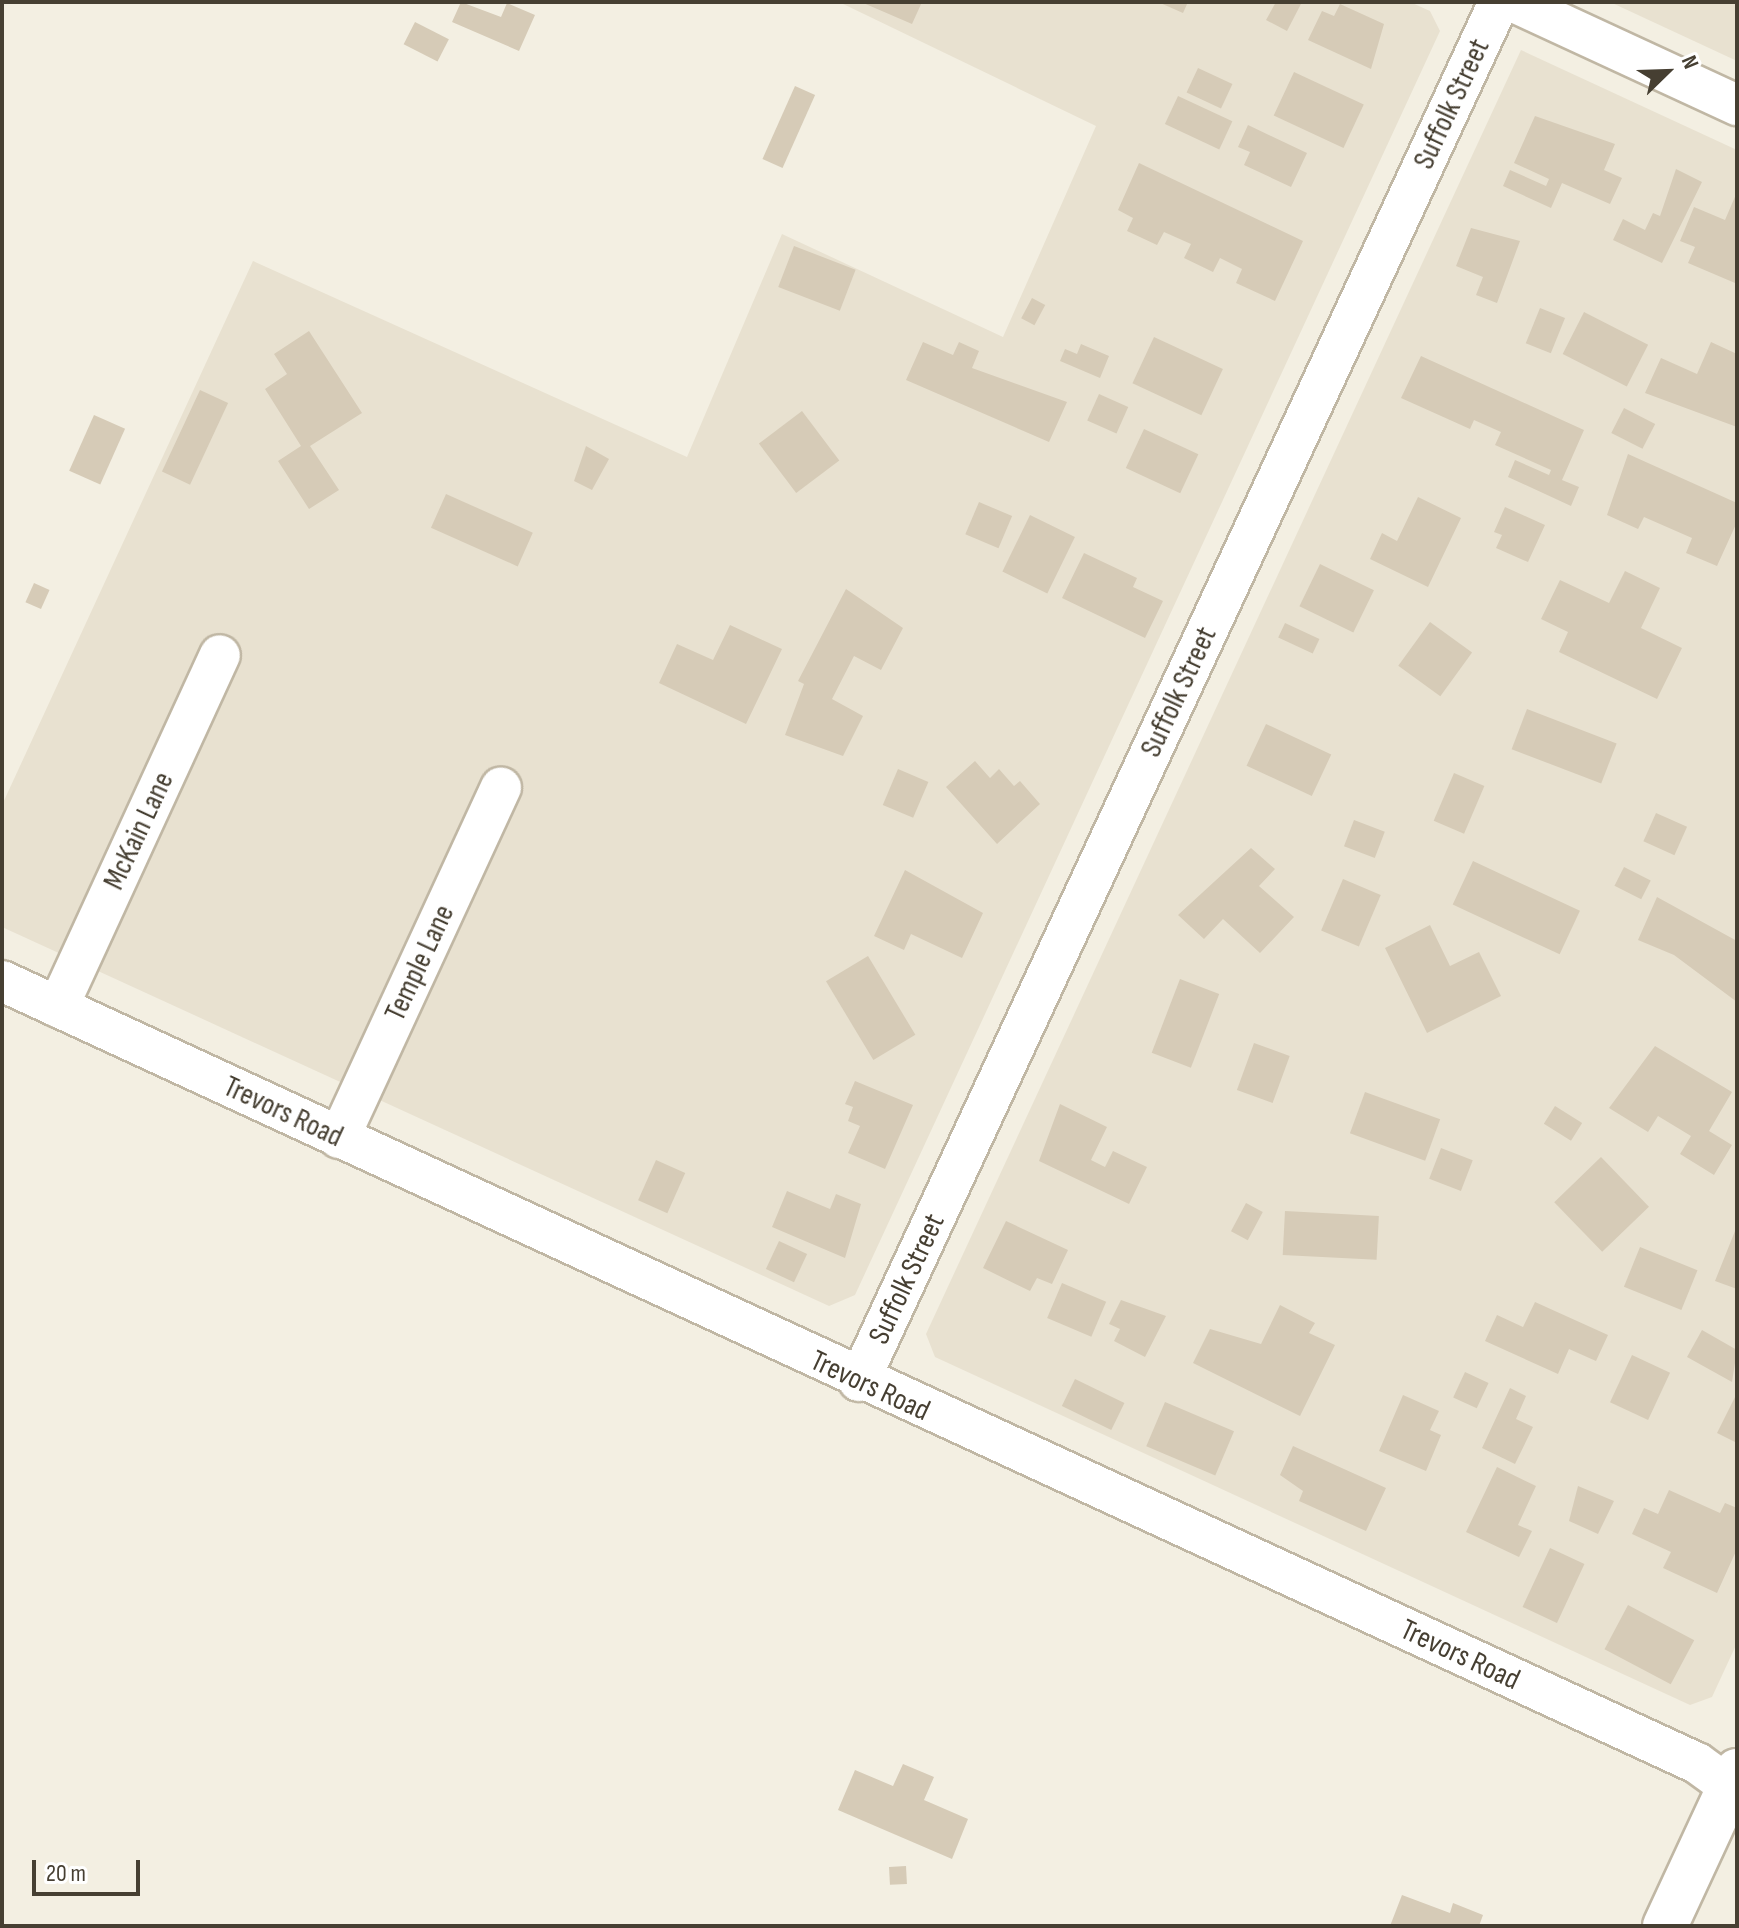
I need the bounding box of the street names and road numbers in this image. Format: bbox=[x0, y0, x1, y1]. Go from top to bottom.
street label: Suffolk Street bbox=[1406, 33, 1498, 175]
street label: Suffolk Street bbox=[1133, 621, 1225, 763]
street label: McKain Lane bbox=[96, 767, 182, 895]
street label: Temple Lane bbox=[378, 899, 462, 1027]
street label: Trevors Road bbox=[218, 1069, 348, 1155]
street label: Suffolk Street bbox=[861, 1208, 953, 1350]
street label: Trevors Road bbox=[805, 1343, 935, 1429]
street label: Trevors Road bbox=[1395, 1612, 1525, 1698]

